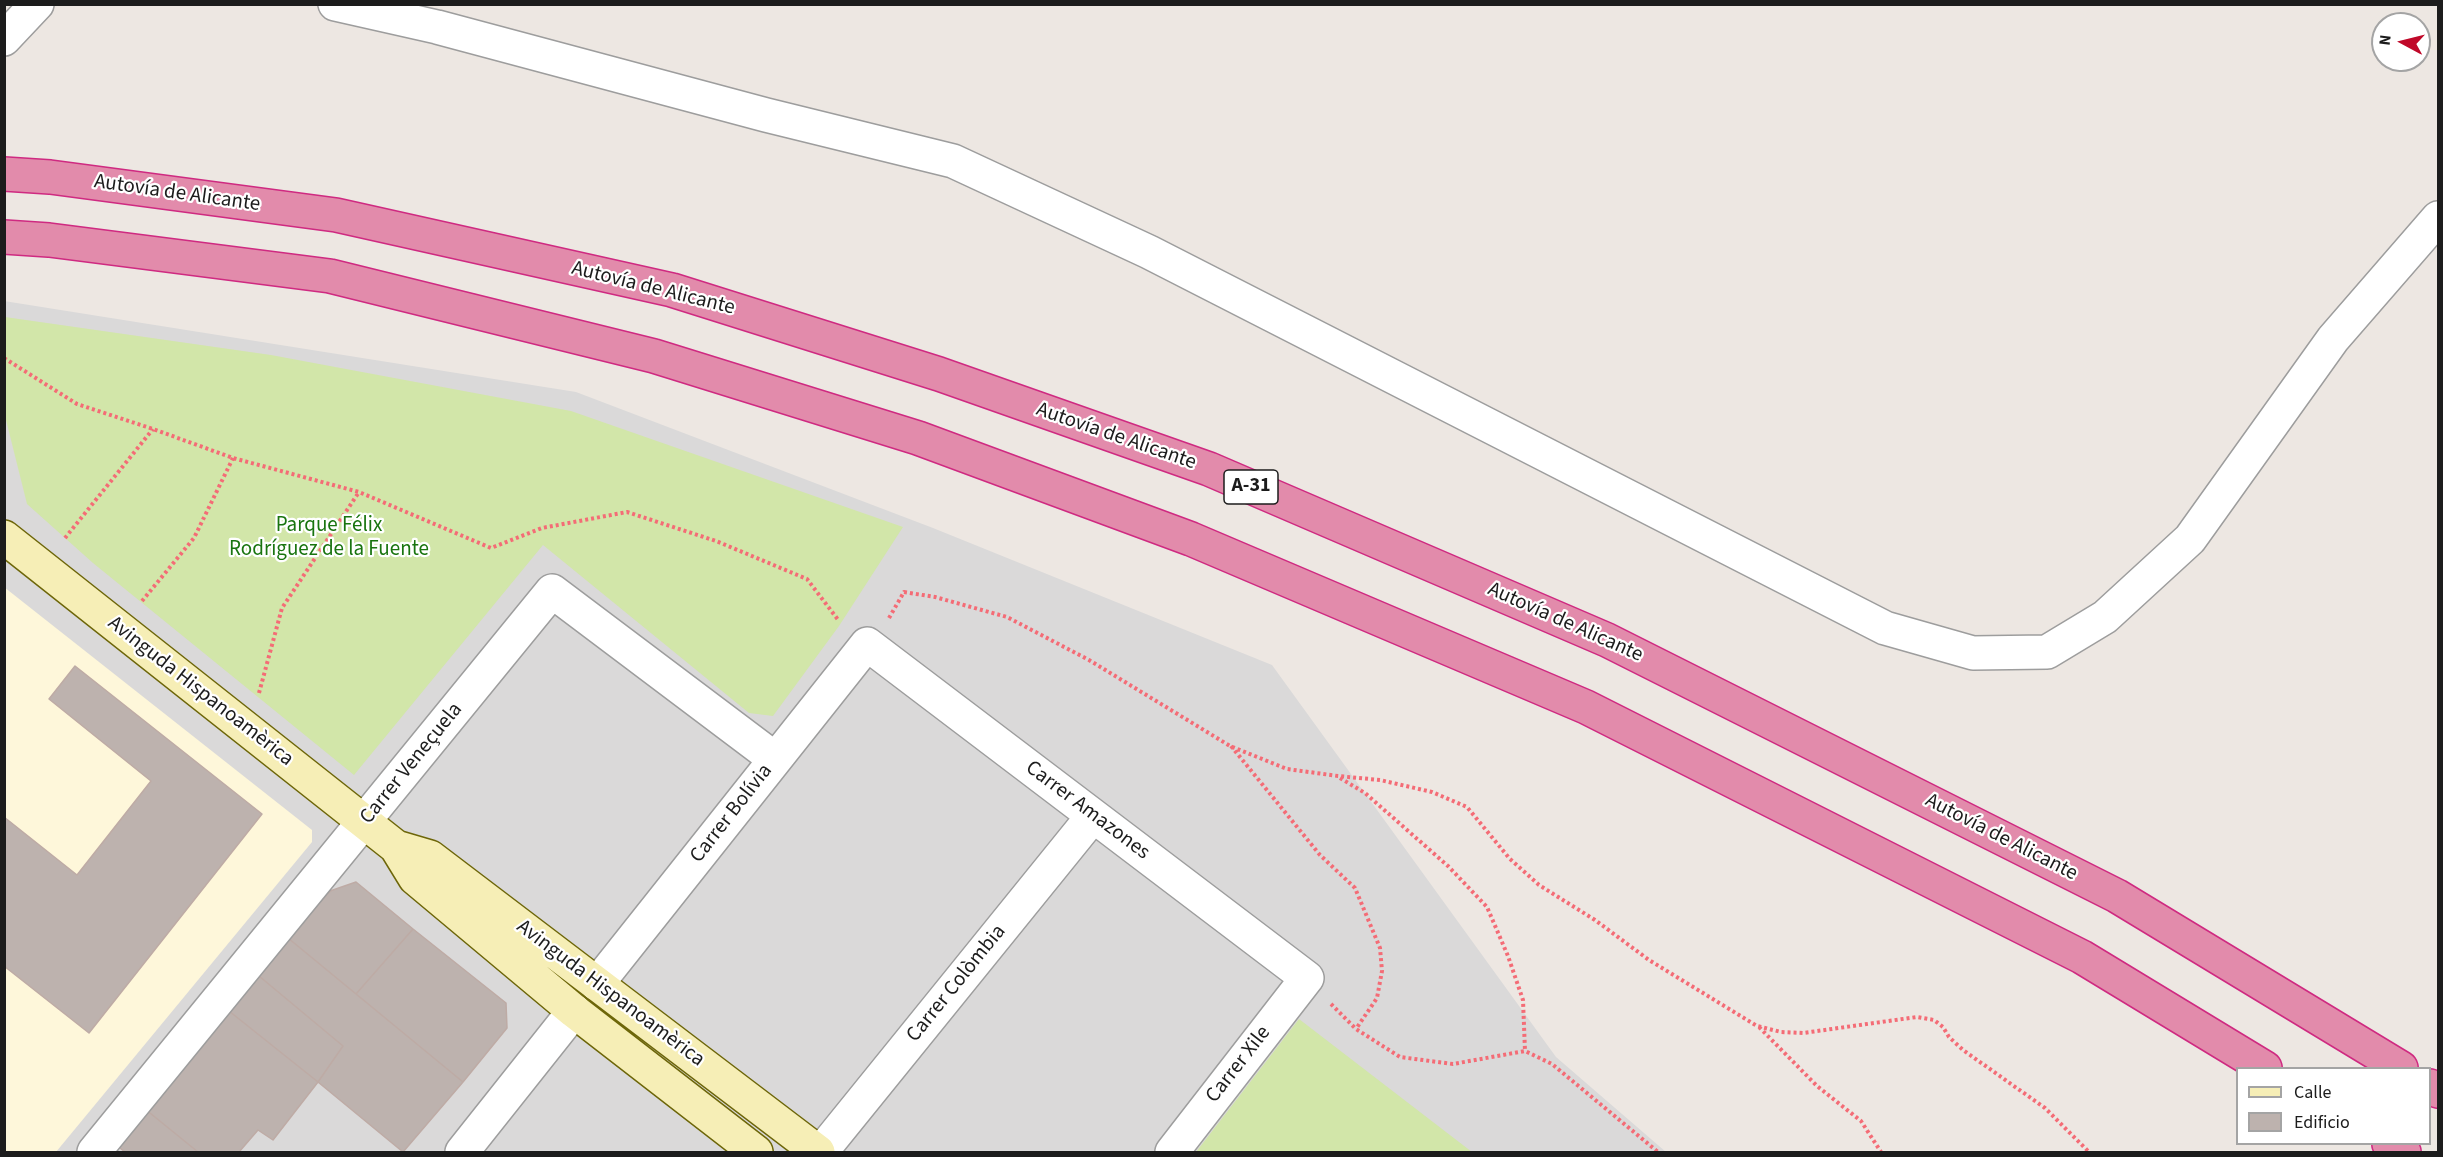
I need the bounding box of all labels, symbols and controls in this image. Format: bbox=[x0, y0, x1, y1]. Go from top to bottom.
north arrow bbox=[2371, 12, 2431, 72]
text: N bbox=[2374, 33, 2397, 47]
street label: Autovía de Alicante bbox=[92, 170, 262, 218]
street label: Autovía de Alicante bbox=[569, 257, 737, 321]
street label: Autovía de Alicante bbox=[1033, 398, 1199, 476]
road number: A-31 bbox=[1224, 470, 1278, 504]
park label: Parque Félix Rodríguez de la Fuente bbox=[229, 513, 429, 563]
street label: Autovía de Alicante bbox=[1483, 577, 1647, 669]
street label: Avinguda Hispanoamèrica bbox=[102, 612, 298, 772]
street label: Carrer Veneçuela bbox=[355, 698, 469, 830]
street label: Carrer Amazones bbox=[1020, 756, 1154, 866]
street label: Carrer Bolívia bbox=[686, 759, 778, 869]
street label: Autovía de Alicante bbox=[1921, 789, 2081, 887]
street label: Avinguda Hispanoamèrica bbox=[511, 915, 709, 1073]
street label: Carrer Colòmbia bbox=[902, 920, 1012, 1048]
street label: Carrer Xile bbox=[1201, 1022, 1277, 1108]
legend bbox=[2236, 1067, 2431, 1145]
text: Calle bbox=[2294, 1080, 2331, 1105]
text: Edificio bbox=[2294, 1110, 2350, 1135]

